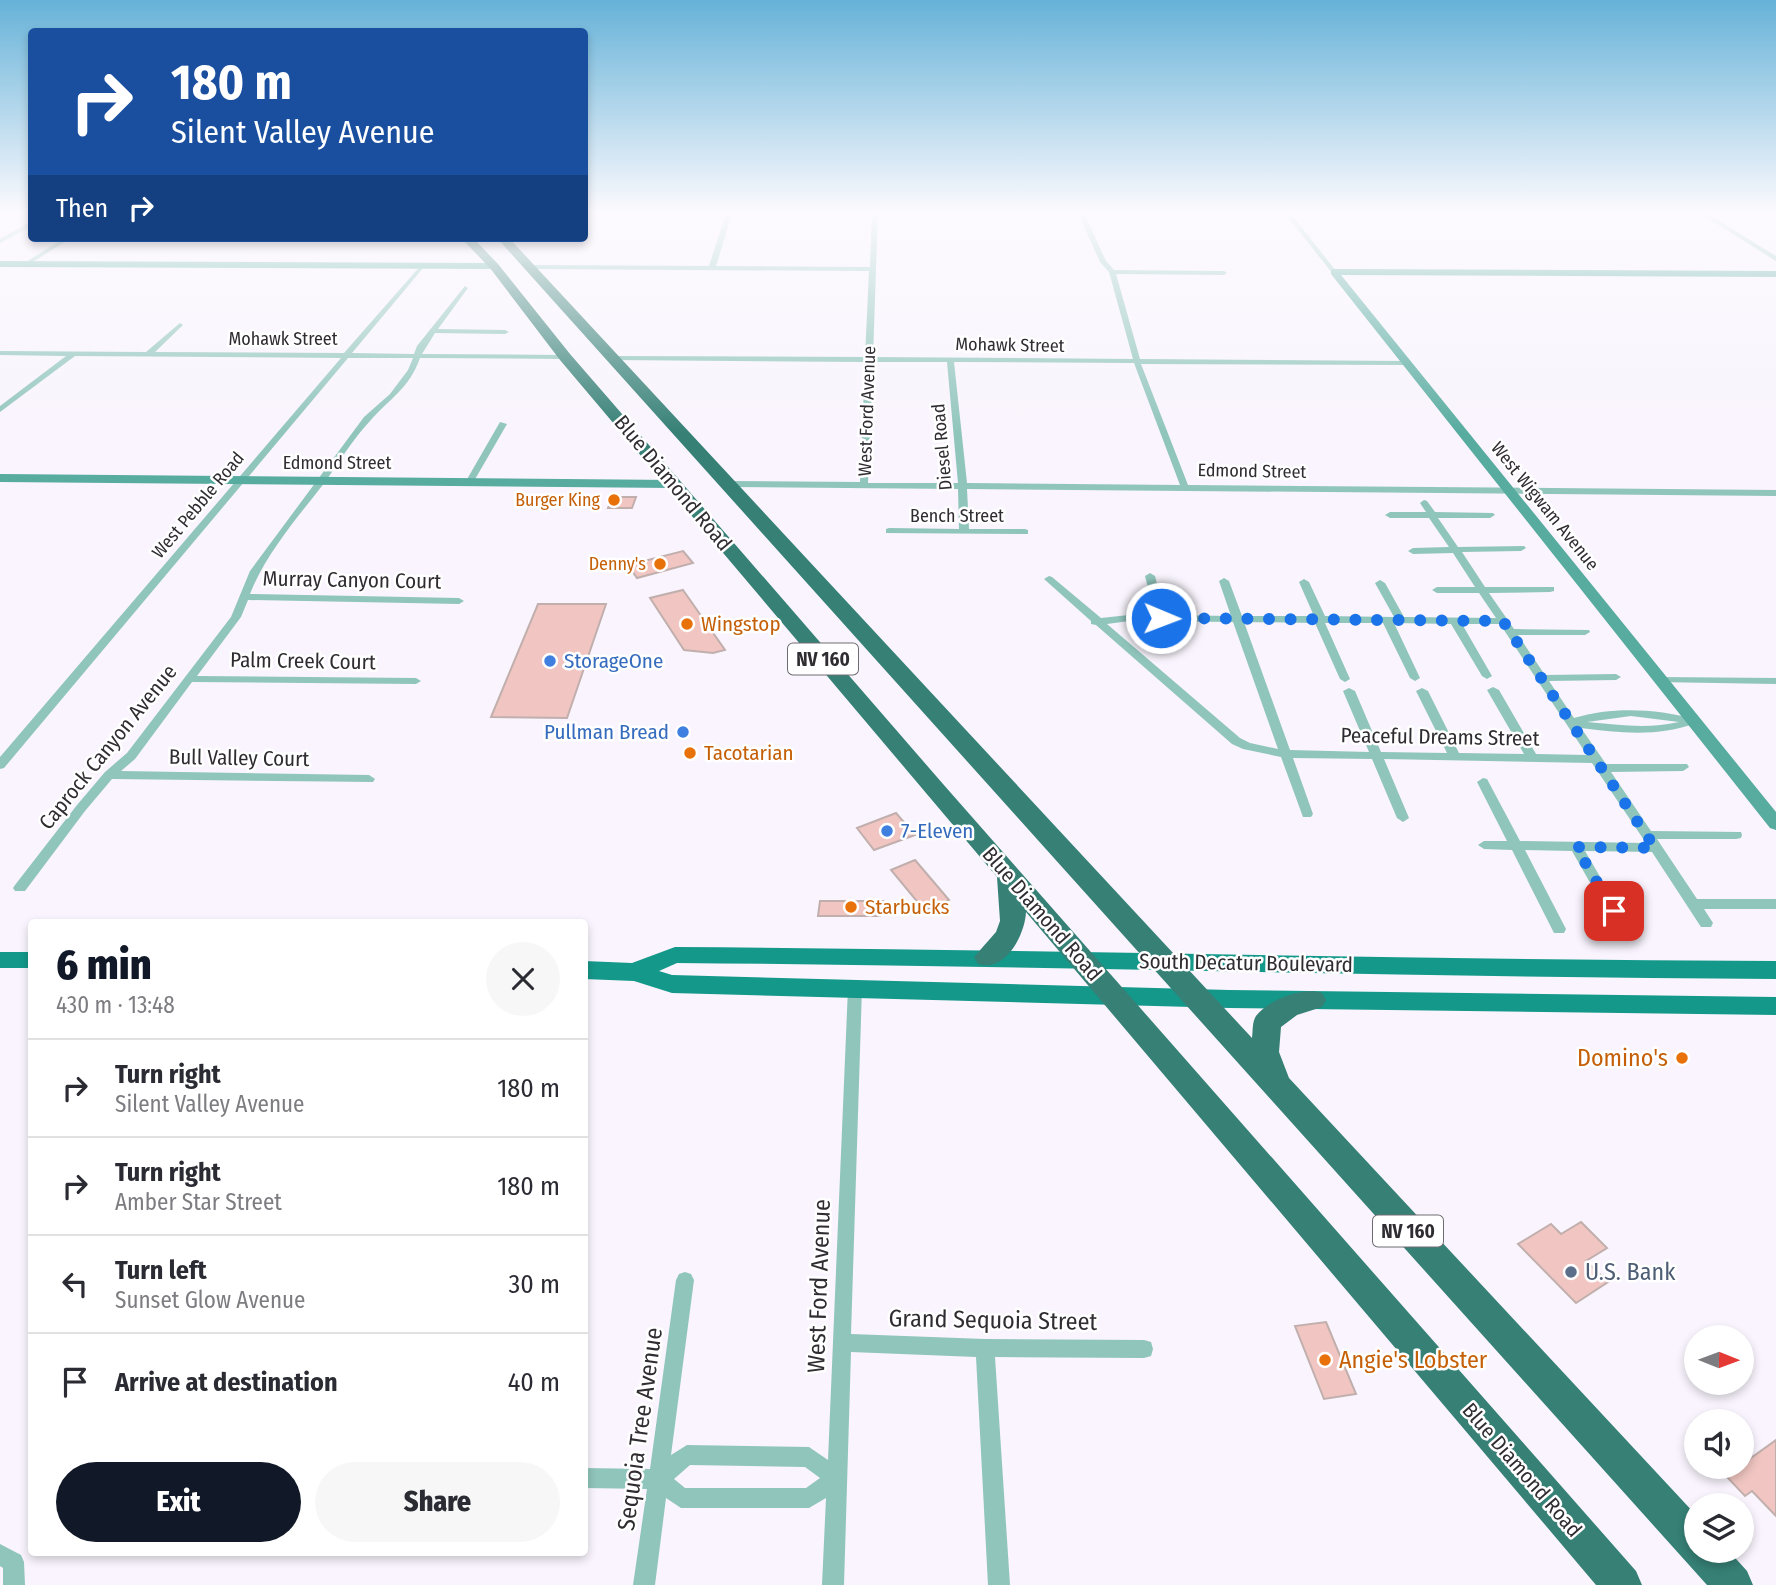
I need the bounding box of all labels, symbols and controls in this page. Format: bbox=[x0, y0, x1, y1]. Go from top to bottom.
text: 180 m bbox=[171, 53, 292, 112]
icon: right bbox=[56, 56, 147, 147]
text: Silent Valley Avenue bbox=[171, 113, 435, 151]
icon: right bbox=[122, 189, 160, 227]
text: Then bbox=[56, 193, 108, 224]
street label: Mohawk Street bbox=[228, 328, 338, 350]
street label: Mohawk Street bbox=[955, 333, 1065, 357]
street label: West Ford Avenue bbox=[854, 345, 880, 477]
street label: Diesel Road bbox=[927, 403, 957, 491]
street label: Blue Diamond Road bbox=[609, 410, 737, 556]
street label: West Wigwam Avenue bbox=[1486, 437, 1604, 575]
street label: West Pebble Road bbox=[147, 447, 249, 563]
street label: Edmond Street bbox=[283, 452, 391, 474]
street label: Edmond Street bbox=[1197, 459, 1307, 483]
place label: Burger King bbox=[515, 489, 601, 511]
marker: Burger King bbox=[606, 492, 622, 508]
street label: Bench Street bbox=[910, 505, 1004, 527]
place label: Denny's bbox=[589, 553, 646, 575]
marker: Denny's bbox=[652, 556, 668, 572]
street label: Murray Canyon Court bbox=[262, 565, 442, 595]
position arrow bbox=[1124, 581, 1198, 655]
place label: Wingstop bbox=[701, 611, 781, 637]
marker: Wingstop bbox=[679, 616, 695, 632]
road number: NV 160 bbox=[788, 644, 858, 674]
street label: Palm Creek Court bbox=[230, 647, 376, 675]
place label: StorageOne bbox=[564, 648, 663, 674]
marker: StorageOne bbox=[542, 653, 558, 669]
street label: Caprock Canyon Avenue bbox=[34, 659, 182, 835]
place label: Pullman Bread bbox=[544, 719, 669, 745]
street label: Peaceful Dreams Street bbox=[1340, 722, 1540, 752]
marker: Pullman Bread bbox=[675, 724, 691, 740]
place label: Tacotarian bbox=[704, 740, 794, 766]
street label: Bull Valley Court bbox=[169, 744, 310, 772]
marker: Tacotarian bbox=[682, 745, 698, 761]
place label: 7-Eleven bbox=[901, 818, 973, 844]
marker: 7-Eleven bbox=[879, 823, 895, 839]
street label: Blue Diamond Road bbox=[977, 842, 1107, 986]
pin bbox=[1584, 881, 1644, 941]
icon: arrive bbox=[1595, 892, 1633, 930]
place label: Starbucks bbox=[865, 894, 950, 920]
marker: Starbucks bbox=[843, 899, 859, 915]
text: 6 min bbox=[56, 940, 152, 990]
button: close bbox=[486, 942, 560, 1016]
street label: South Decatur Boulevard bbox=[1139, 948, 1353, 978]
text: 430 m · 13:48 bbox=[56, 991, 175, 1019]
place label: Domino's bbox=[1577, 1044, 1668, 1072]
marker: Domino's bbox=[1674, 1050, 1690, 1066]
text: Turn right bbox=[115, 1059, 221, 1090]
icon: right bbox=[56, 1069, 94, 1107]
text: 180 m bbox=[497, 1073, 560, 1104]
text: Silent Valley Avenue bbox=[115, 1090, 304, 1118]
text: Turn right bbox=[115, 1157, 221, 1188]
icon: right bbox=[56, 1167, 94, 1205]
text: 180 m bbox=[497, 1171, 560, 1202]
text: Amber Star Street bbox=[115, 1188, 282, 1216]
street label: West Ford Avenue bbox=[802, 1199, 836, 1373]
road number: NV 160 bbox=[1373, 1216, 1443, 1246]
text: Turn left bbox=[115, 1255, 207, 1286]
place label: U.S. Bank bbox=[1585, 1258, 1676, 1286]
marker: U.S. Bank bbox=[1563, 1264, 1579, 1280]
icon: left bbox=[56, 1265, 94, 1303]
text: 30 m bbox=[509, 1269, 560, 1300]
text: Sunset Glow Avenue bbox=[115, 1286, 306, 1314]
street label: Grand Sequoia Street bbox=[888, 1304, 1098, 1336]
north arrow bbox=[1684, 1325, 1754, 1395]
map controls bbox=[1684, 1325, 1754, 1563]
street label: Sequoia Tree Avenue bbox=[612, 1326, 668, 1532]
place label: Angie's Lobster bbox=[1339, 1346, 1488, 1374]
marker: Angie's Lobster bbox=[1317, 1352, 1333, 1368]
icon: arrive bbox=[56, 1363, 94, 1401]
text: Arrive at destination bbox=[115, 1367, 338, 1398]
text: 40 m bbox=[508, 1367, 560, 1398]
street label: Blue Diamond Road bbox=[1457, 1398, 1587, 1542]
button: sound bbox=[1684, 1409, 1754, 1479]
button: Exit bbox=[56, 1462, 301, 1542]
button: Share bbox=[315, 1462, 560, 1542]
button: layers bbox=[1684, 1493, 1754, 1563]

